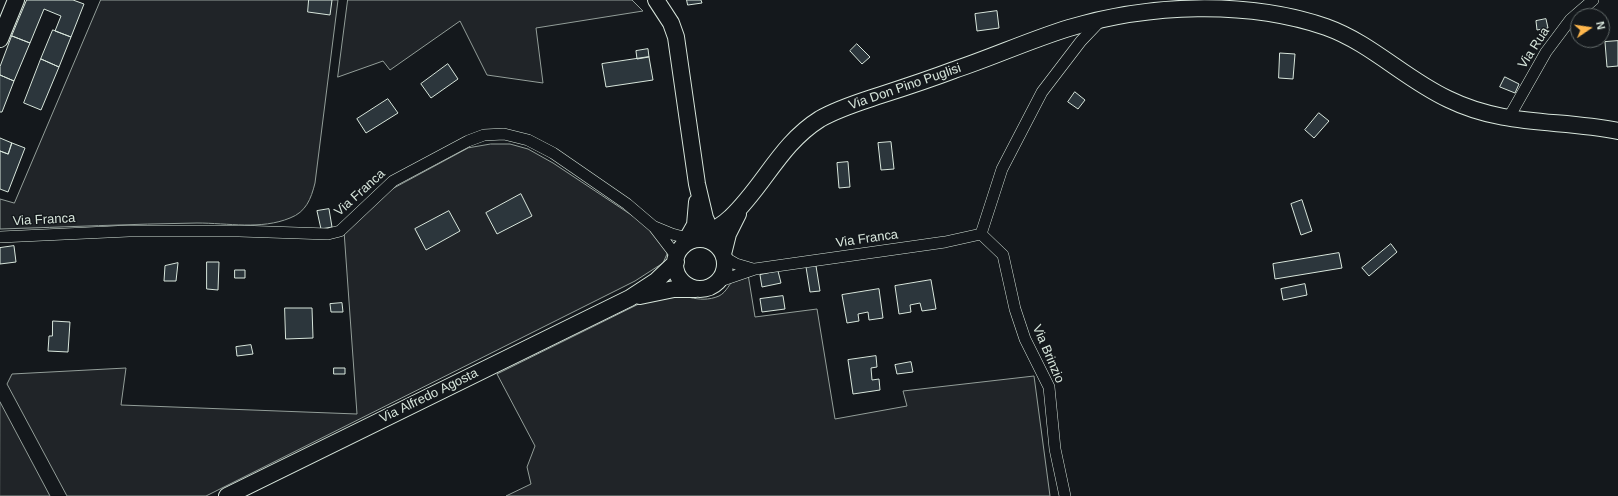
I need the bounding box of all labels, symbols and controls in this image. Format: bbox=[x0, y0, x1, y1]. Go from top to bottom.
north arrow bbox=[1570, 8, 1610, 48]
text: N bbox=[1594, 20, 1607, 31]
street label: Via Rua bbox=[1515, 24, 1553, 72]
street label: Via Don Pino Puglisi bbox=[847, 60, 963, 114]
street label: Via Franca bbox=[332, 166, 388, 220]
street label: Via Franca bbox=[12, 211, 76, 229]
street label: Via Franca bbox=[835, 227, 899, 251]
street label: Via Brinzio bbox=[1029, 322, 1067, 386]
street label: Via Alfredo Agosta bbox=[377, 365, 481, 427]

